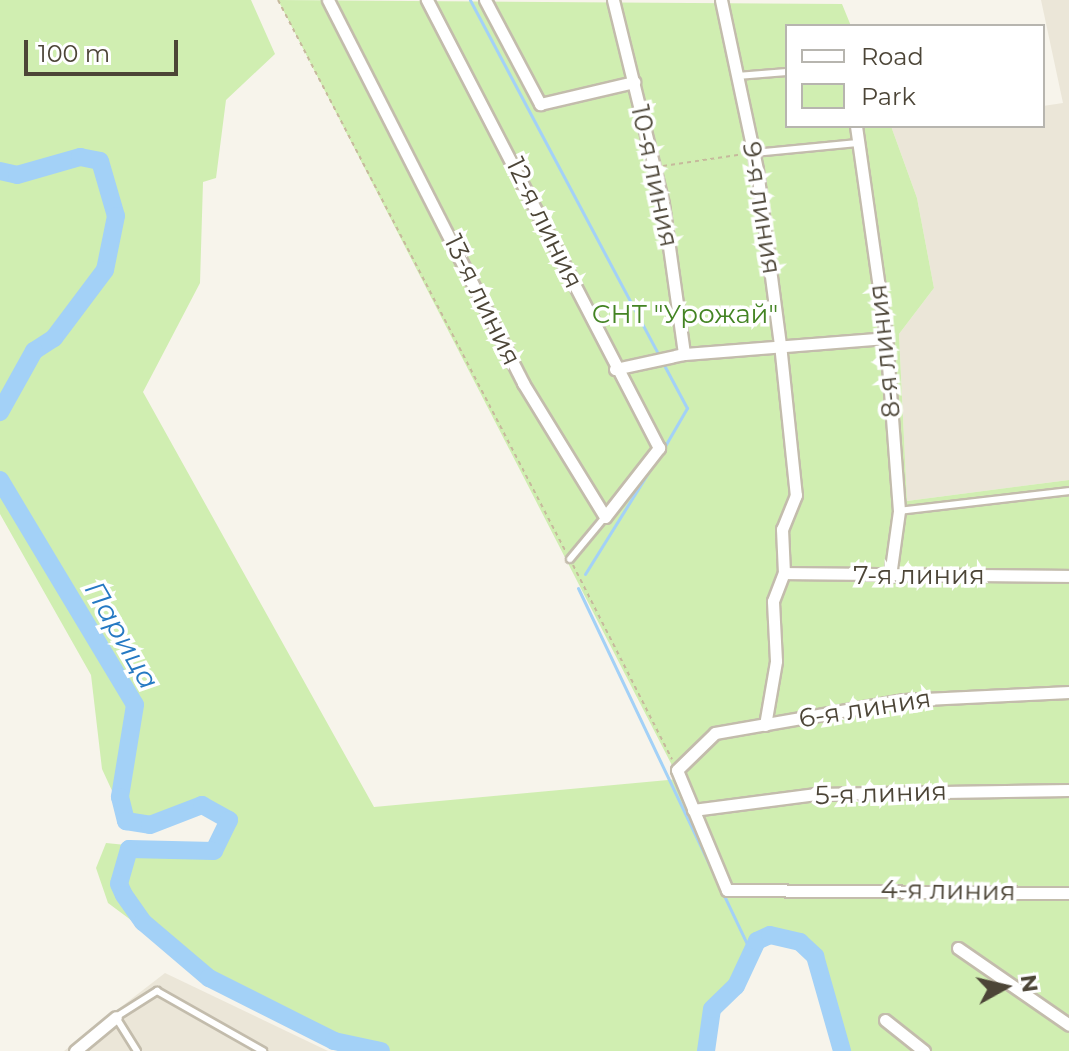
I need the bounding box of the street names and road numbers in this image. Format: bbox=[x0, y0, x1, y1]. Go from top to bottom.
street label: 10-я линия bbox=[624, 102, 684, 250]
street label: 9-я линия bbox=[735, 140, 787, 276]
street label: 12-я линия bbox=[499, 153, 589, 293]
street label: 13-я линия bbox=[437, 230, 527, 370]
street label: 8-я линия bbox=[862, 283, 908, 419]
street label: 7-я линия bbox=[853, 560, 985, 592]
street label: 6-я линия bbox=[797, 683, 933, 735]
street label: 5-я линия bbox=[814, 776, 948, 812]
street label: 4-я линия bbox=[880, 874, 1016, 908]

